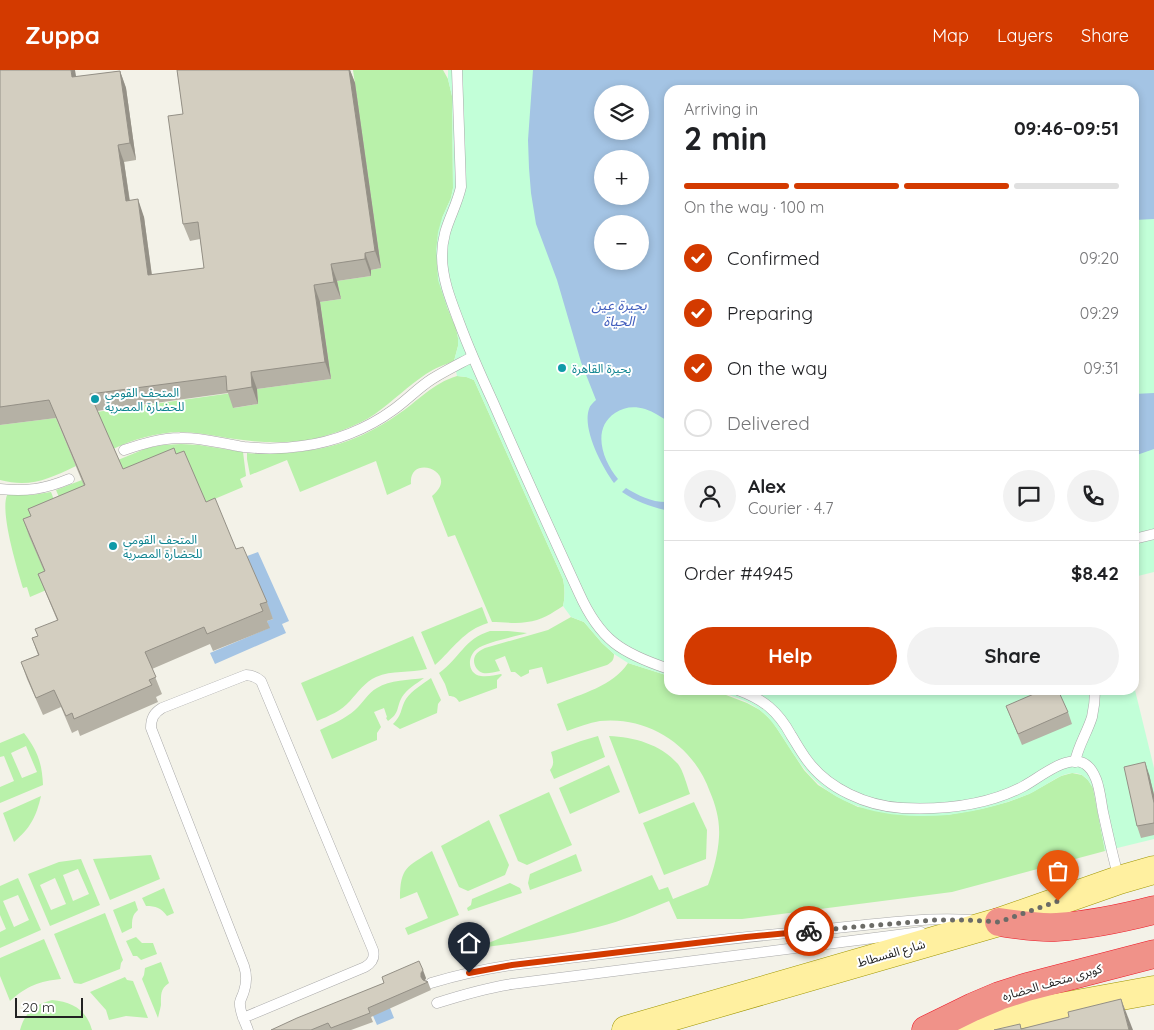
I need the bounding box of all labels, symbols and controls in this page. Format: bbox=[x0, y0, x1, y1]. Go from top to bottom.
text: Zuppa bbox=[25, 20, 100, 50]
text: Map bbox=[932, 24, 969, 47]
text: Layers bbox=[997, 24, 1053, 47]
text: Share bbox=[1081, 24, 1129, 47]
map controls bbox=[594, 85, 649, 270]
button: layers bbox=[594, 85, 649, 140]
text: Arriving in bbox=[684, 99, 758, 119]
text: 09:46–09:51 bbox=[1014, 116, 1119, 140]
text: 2 min bbox=[684, 118, 767, 158]
button: + bbox=[594, 150, 649, 205]
text: On the way · 100 m bbox=[684, 197, 824, 217]
button: − bbox=[594, 215, 649, 270]
icon: check bbox=[684, 244, 712, 272]
text: Confirmed bbox=[727, 246, 820, 270]
text: 09:20 bbox=[1079, 248, 1119, 268]
water label: بحيرة عين الحياة bbox=[592, 296, 647, 330]
icon: check bbox=[684, 299, 712, 327]
text: Preparing bbox=[727, 301, 813, 325]
text: 09:29 bbox=[1080, 303, 1119, 323]
icon: check bbox=[684, 354, 712, 382]
text: On the way bbox=[727, 356, 828, 380]
text: 09:31 bbox=[1083, 358, 1119, 378]
place label: بحيرة القاهرة bbox=[572, 361, 631, 376]
marker: بحيرة القاهرة bbox=[556, 362, 568, 374]
place label: المتحف القومى للحضارة المصرية bbox=[105, 385, 184, 414]
marker: المتحف القومى للحضارة المصرية bbox=[89, 393, 101, 405]
text: Delivered bbox=[727, 411, 810, 435]
button: person bbox=[684, 470, 736, 522]
button: chat bbox=[1003, 470, 1055, 522]
button: phone bbox=[1067, 470, 1119, 522]
text: Alex bbox=[748, 474, 786, 498]
text: Courier · 4.7 bbox=[748, 498, 833, 518]
place label: المتحف القومي للحضارة المصرية bbox=[123, 532, 202, 561]
marker: المتحف القومي للحضارة المصرية bbox=[107, 540, 119, 552]
text: Order #4945 bbox=[684, 561, 793, 585]
text: $8.42 bbox=[1071, 561, 1119, 585]
button: Help bbox=[684, 627, 897, 685]
button: Share bbox=[907, 627, 1119, 685]
pin bbox=[1037, 850, 1079, 901]
icon: bag bbox=[1044, 857, 1072, 885]
courier bbox=[784, 906, 834, 956]
icon: bike bbox=[795, 917, 823, 945]
pin bbox=[448, 922, 490, 973]
icon: home bbox=[455, 929, 483, 957]
street label: شارع الفسطاط bbox=[855, 936, 927, 972]
street label: كوبرى متحف الحضاره bbox=[1000, 960, 1105, 1003]
scale bar bbox=[15, 995, 82, 1018]
text: 20 m bbox=[22, 998, 55, 1016]

